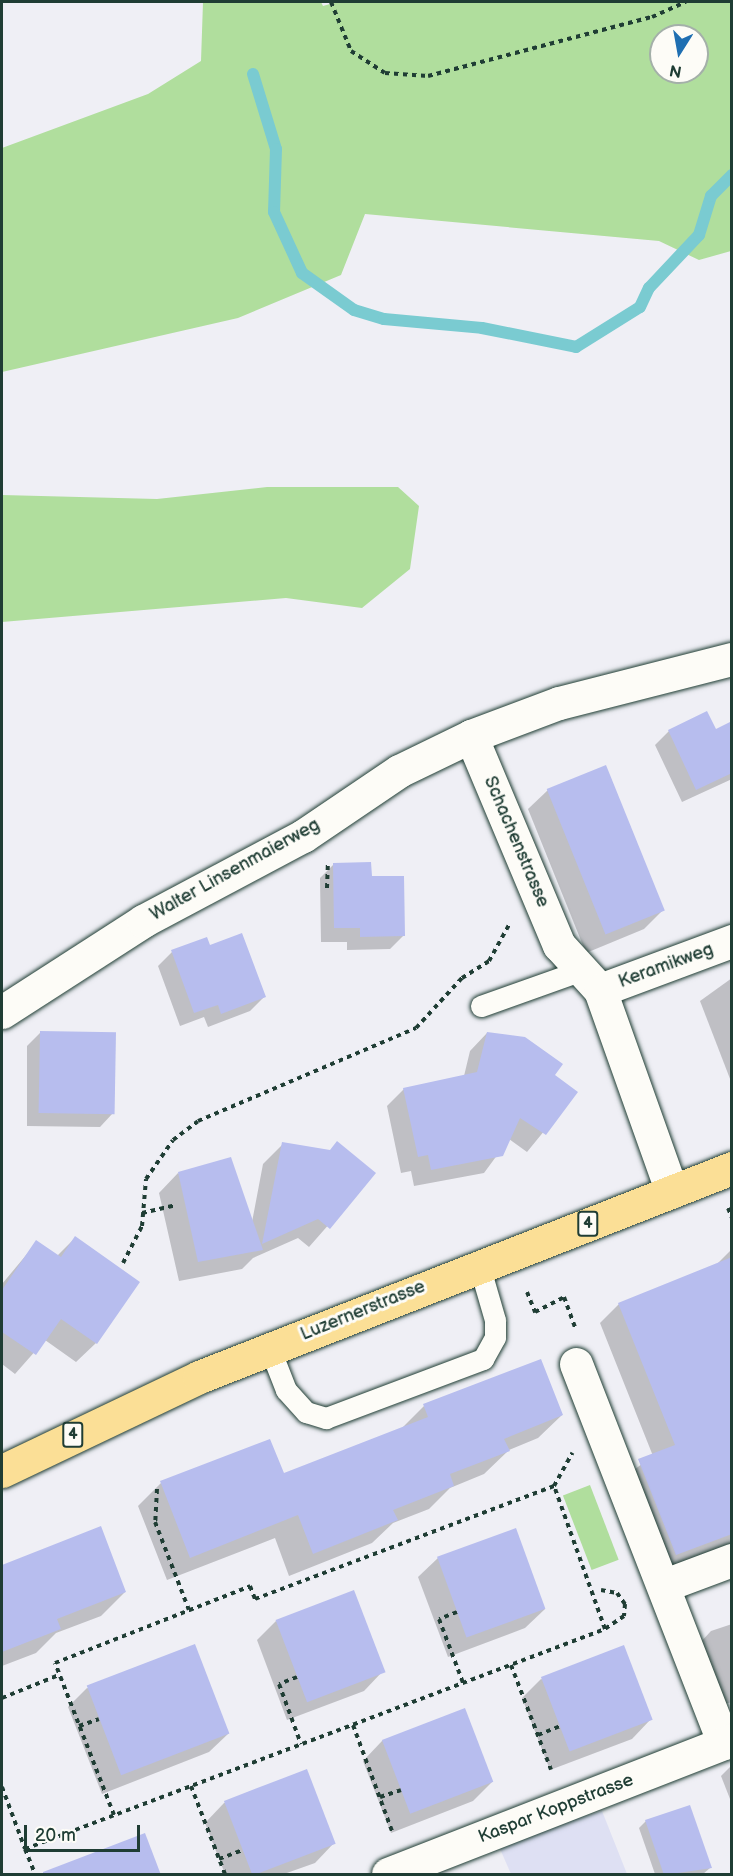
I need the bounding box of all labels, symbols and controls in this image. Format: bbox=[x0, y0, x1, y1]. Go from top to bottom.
north arrow bbox=[649, 24, 709, 84]
text: N bbox=[668, 60, 684, 81]
street label: Schachenstrasse bbox=[479, 773, 553, 911]
street label: Walter Linsenmaierweg bbox=[146, 814, 324, 926]
street label: Keramikweg bbox=[616, 939, 716, 993]
road number: 4 bbox=[576, 1211, 600, 1237]
street label: Luzernerstrasse bbox=[298, 1276, 428, 1346]
road number: 4 bbox=[61, 1422, 85, 1448]
street label: Kaspar Koppstrasse bbox=[475, 1769, 637, 1849]
scale bar bbox=[27, 1813, 142, 1851]
text: 20 m bbox=[35, 1825, 76, 1846]

